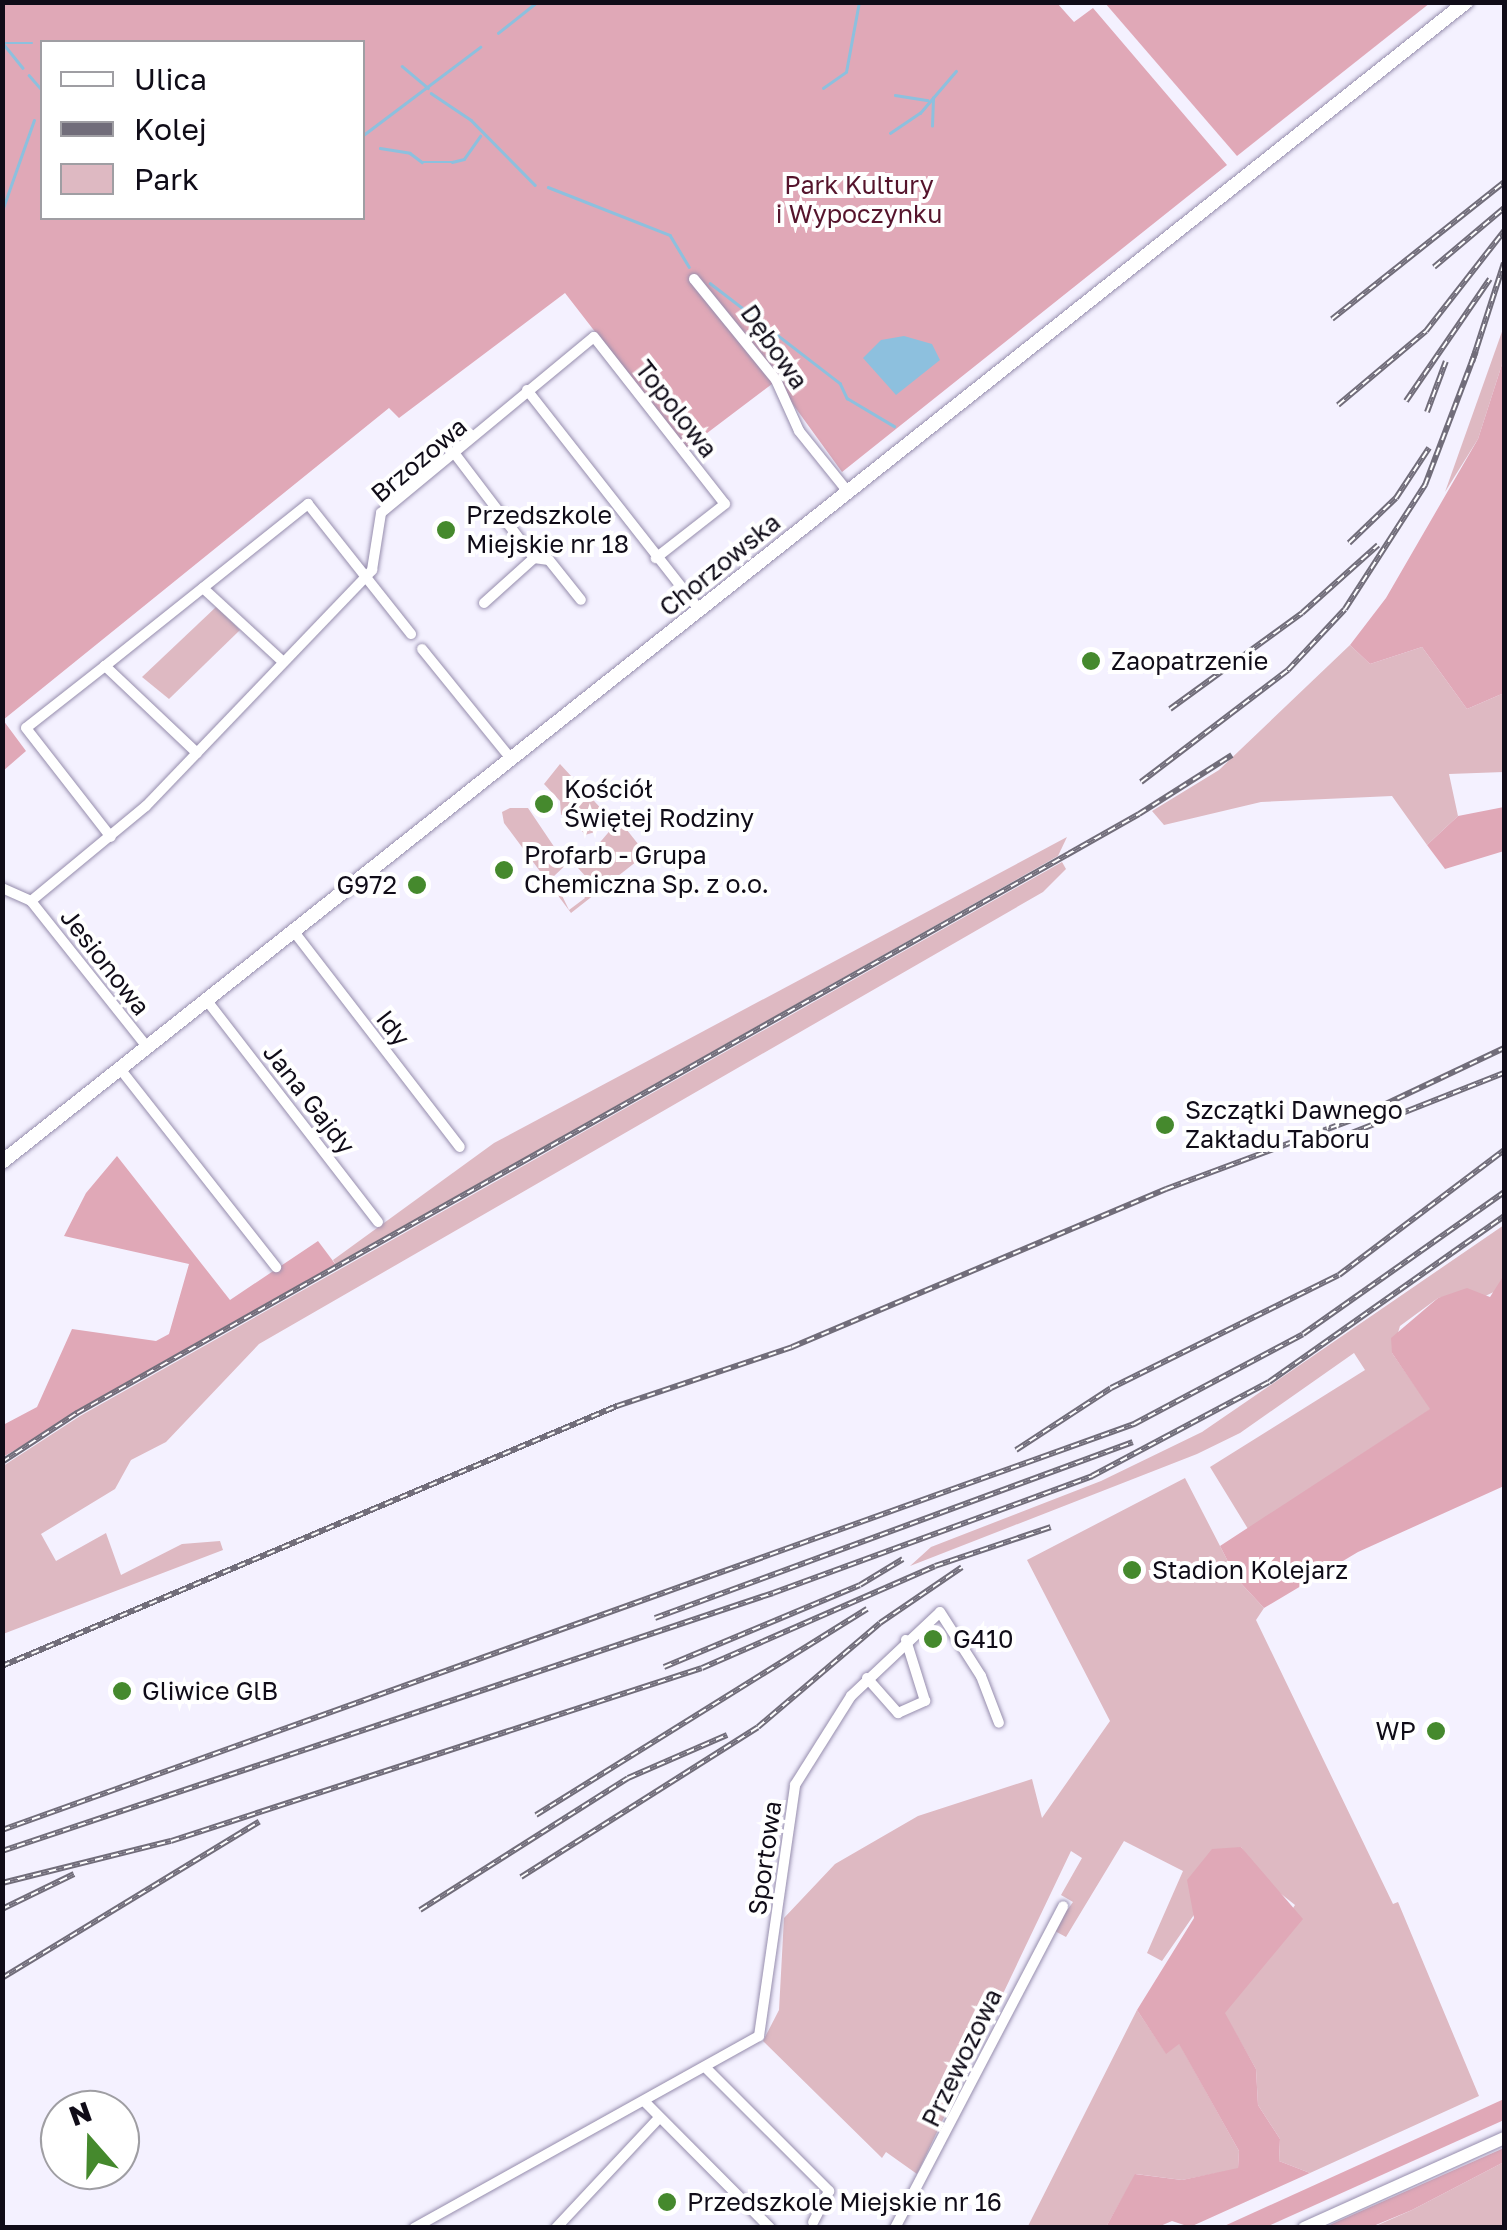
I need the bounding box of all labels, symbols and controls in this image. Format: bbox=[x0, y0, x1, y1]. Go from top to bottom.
legend bbox=[40, 40, 365, 220]
text: Ulica bbox=[134, 61, 207, 97]
text: Kolej bbox=[134, 111, 207, 147]
text: Park bbox=[134, 161, 199, 197]
park label: Park Kultury i Wypoczynku bbox=[776, 171, 942, 230]
street label: Dębowa bbox=[734, 299, 814, 395]
street label: Topolowa bbox=[629, 354, 723, 464]
street label: Brzozowa bbox=[365, 411, 473, 509]
place label: Przedszkole Miejskie nr 18 bbox=[466, 501, 629, 560]
street label: Chorzowska bbox=[654, 507, 786, 623]
marker: Przedszkole Miejskie nr 18 bbox=[435, 519, 457, 541]
place label: Zaopatrzenie bbox=[1111, 646, 1268, 676]
marker: Zaopatrzenie bbox=[1080, 650, 1102, 672]
place label: Kościół Świętej Rodziny bbox=[564, 775, 754, 834]
marker: Kościół Świętej Rodziny bbox=[533, 793, 555, 815]
place label: Profarb - Grupa Chemiczna Sp. z o.o. bbox=[524, 841, 769, 900]
marker: Profarb - Grupa Chemiczna Sp. z o.o. bbox=[493, 859, 515, 881]
place label: G972 bbox=[337, 870, 397, 900]
marker: G972 bbox=[406, 874, 428, 896]
street label: Jesionowa bbox=[54, 903, 156, 1021]
street label: Idy bbox=[370, 1004, 416, 1052]
street label: Jana Gajdy bbox=[257, 1038, 361, 1160]
place label: Szczątki Dawnego Zakładu Taboru bbox=[1185, 1096, 1403, 1155]
marker: Szczątki Dawnego Zakładu Taboru bbox=[1154, 1114, 1176, 1136]
place label: Stadion Kolejarz bbox=[1152, 1555, 1348, 1585]
marker: Stadion Kolejarz bbox=[1121, 1559, 1143, 1581]
place label: G410 bbox=[953, 1624, 1013, 1654]
marker: G410 bbox=[922, 1628, 944, 1650]
place label: Gliwice GlB bbox=[142, 1676, 278, 1706]
marker: Gliwice GlB bbox=[111, 1680, 133, 1702]
place label: WP bbox=[1376, 1716, 1416, 1746]
marker: WP bbox=[1425, 1720, 1447, 1742]
street label: Sportowa bbox=[742, 1799, 788, 1917]
street label: Przewozowa bbox=[916, 1984, 1008, 2132]
north arrow bbox=[40, 2090, 140, 2190]
text: N bbox=[65, 2094, 96, 2132]
place label: Przedszkole Miejskie nr 16 bbox=[687, 2187, 1002, 2217]
marker: Przedszkole Miejskie nr 16 bbox=[656, 2191, 678, 2213]

